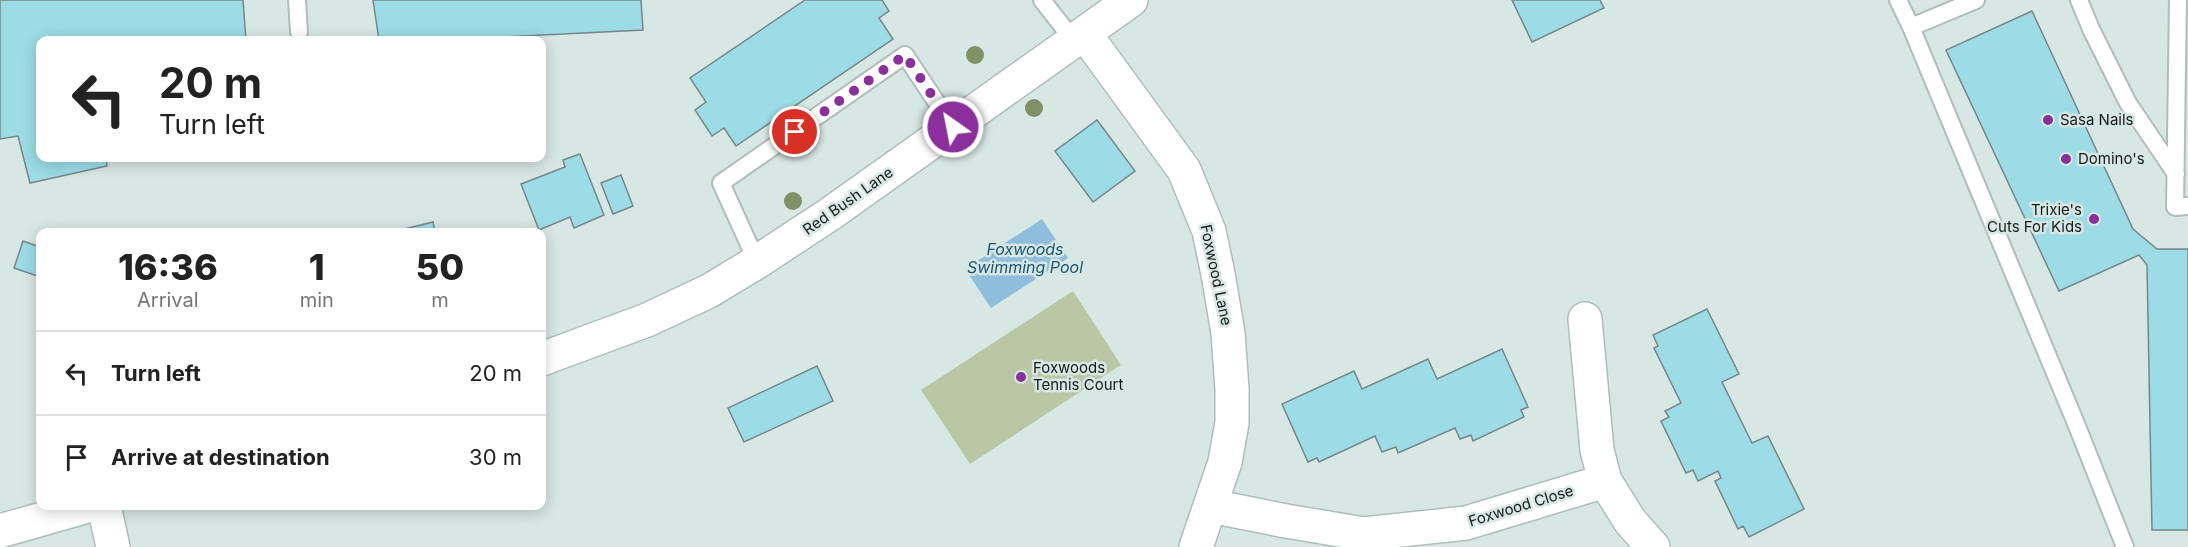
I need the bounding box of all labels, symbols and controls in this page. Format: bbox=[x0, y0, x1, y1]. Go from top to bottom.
text: 20 m bbox=[159, 57, 262, 108]
icon: left bbox=[60, 60, 138, 138]
position arrow bbox=[921, 95, 985, 159]
pin bbox=[769, 106, 820, 157]
text: Turn left bbox=[159, 108, 265, 141]
place label: Sasa Nails bbox=[2060, 110, 2134, 129]
marker: Sasa Nails bbox=[2041, 113, 2055, 127]
icon: arrive bbox=[778, 115, 811, 148]
place label: Domino's bbox=[2078, 149, 2145, 168]
marker: Domino's bbox=[2059, 152, 2073, 166]
street label: Red Bush Lane bbox=[799, 162, 896, 239]
place label: Trixie's Cuts For Kids bbox=[1987, 200, 2082, 236]
marker: Trixie's Cuts For Kids bbox=[2087, 212, 2101, 226]
street label: Foxwood Lane bbox=[1196, 223, 1236, 327]
water label: Foxwoods Swimming Pool bbox=[967, 239, 1083, 277]
text: 16:36 bbox=[118, 245, 218, 289]
text: 1 bbox=[309, 245, 325, 289]
text: 50 bbox=[416, 245, 464, 289]
text: Arrival bbox=[137, 288, 199, 312]
text: min bbox=[300, 288, 334, 312]
text: m bbox=[431, 288, 449, 312]
icon: left bbox=[60, 357, 93, 390]
place label: Foxwoods Tennis Court bbox=[1033, 358, 1123, 394]
text: Turn left bbox=[111, 360, 201, 386]
text: 20 m bbox=[469, 360, 522, 386]
marker: Foxwoods Tennis Court bbox=[1014, 370, 1028, 384]
icon: arrive bbox=[60, 441, 93, 474]
text: Arrive at destination bbox=[111, 444, 330, 470]
text: 30 m bbox=[469, 444, 522, 470]
street label: Foxwood Close bbox=[1466, 481, 1576, 531]

